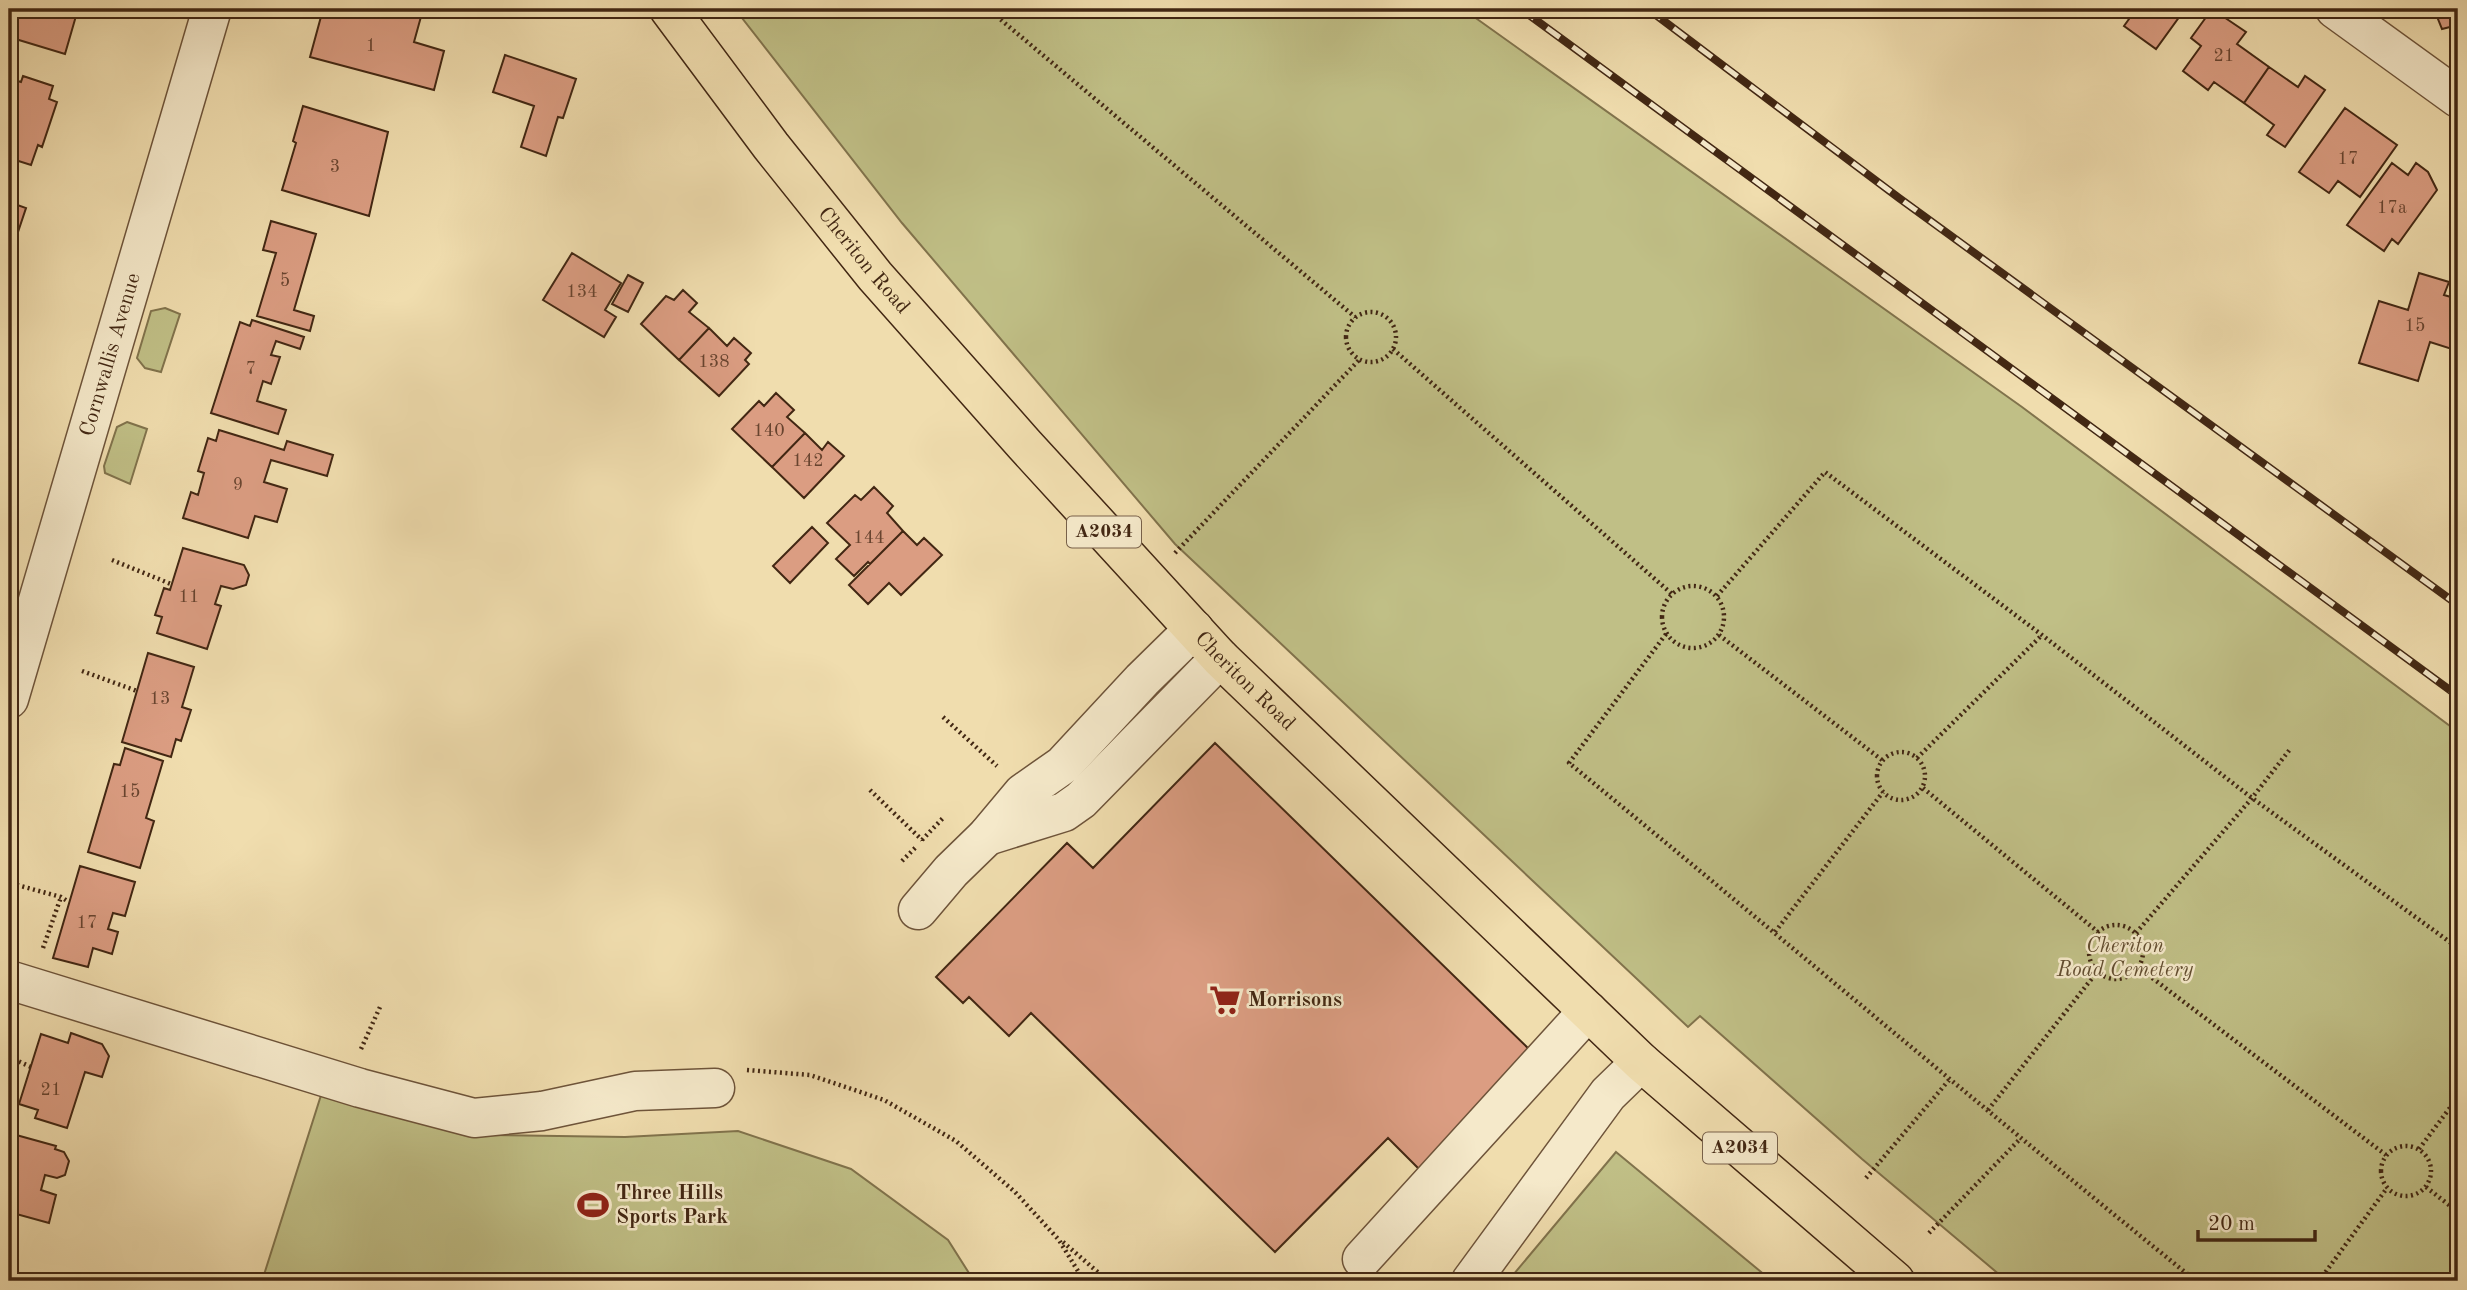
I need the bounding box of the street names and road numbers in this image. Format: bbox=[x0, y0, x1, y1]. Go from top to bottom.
street label: Cheriton Road bbox=[814, 203, 914, 318]
street label: Cornwallis Avenue bbox=[76, 270, 144, 439]
road number: A2034 bbox=[1067, 516, 1141, 548]
street label: Cheriton Road bbox=[1191, 628, 1299, 735]
road number: A2034 bbox=[1703, 1132, 1777, 1164]

